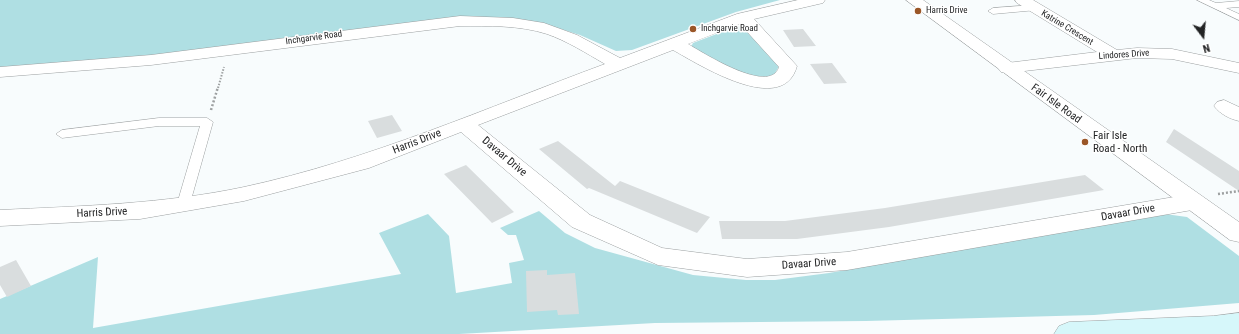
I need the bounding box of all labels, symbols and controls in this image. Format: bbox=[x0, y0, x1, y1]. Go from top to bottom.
marker: Harris Drive bbox=[913, 6, 923, 16]
place label: Harris Drive bbox=[926, 6, 968, 16]
street label: Katrine Crescent bbox=[1039, 8, 1095, 48]
north arrow bbox=[1183, 16, 1223, 56]
marker: Inchgarvie Road bbox=[688, 24, 698, 34]
place label: Inchgarvie Road bbox=[701, 24, 758, 34]
street label: Inchgarvie Road bbox=[285, 29, 343, 47]
text: N bbox=[1201, 41, 1211, 55]
street label: Lindores Drive bbox=[1098, 48, 1150, 62]
street label: Fair Isle Road bbox=[1028, 81, 1084, 127]
street label: Harris Drive bbox=[391, 127, 443, 157]
place label: Fair Isle Road - North bbox=[1093, 129, 1147, 155]
street label: Davaar Drive bbox=[479, 134, 529, 180]
marker: Fair Isle Road - North bbox=[1080, 137, 1090, 147]
street label: Davaar Drive bbox=[1100, 202, 1156, 224]
street label: Harris Drive bbox=[76, 205, 128, 221]
street label: Davaar Drive bbox=[781, 256, 837, 272]

